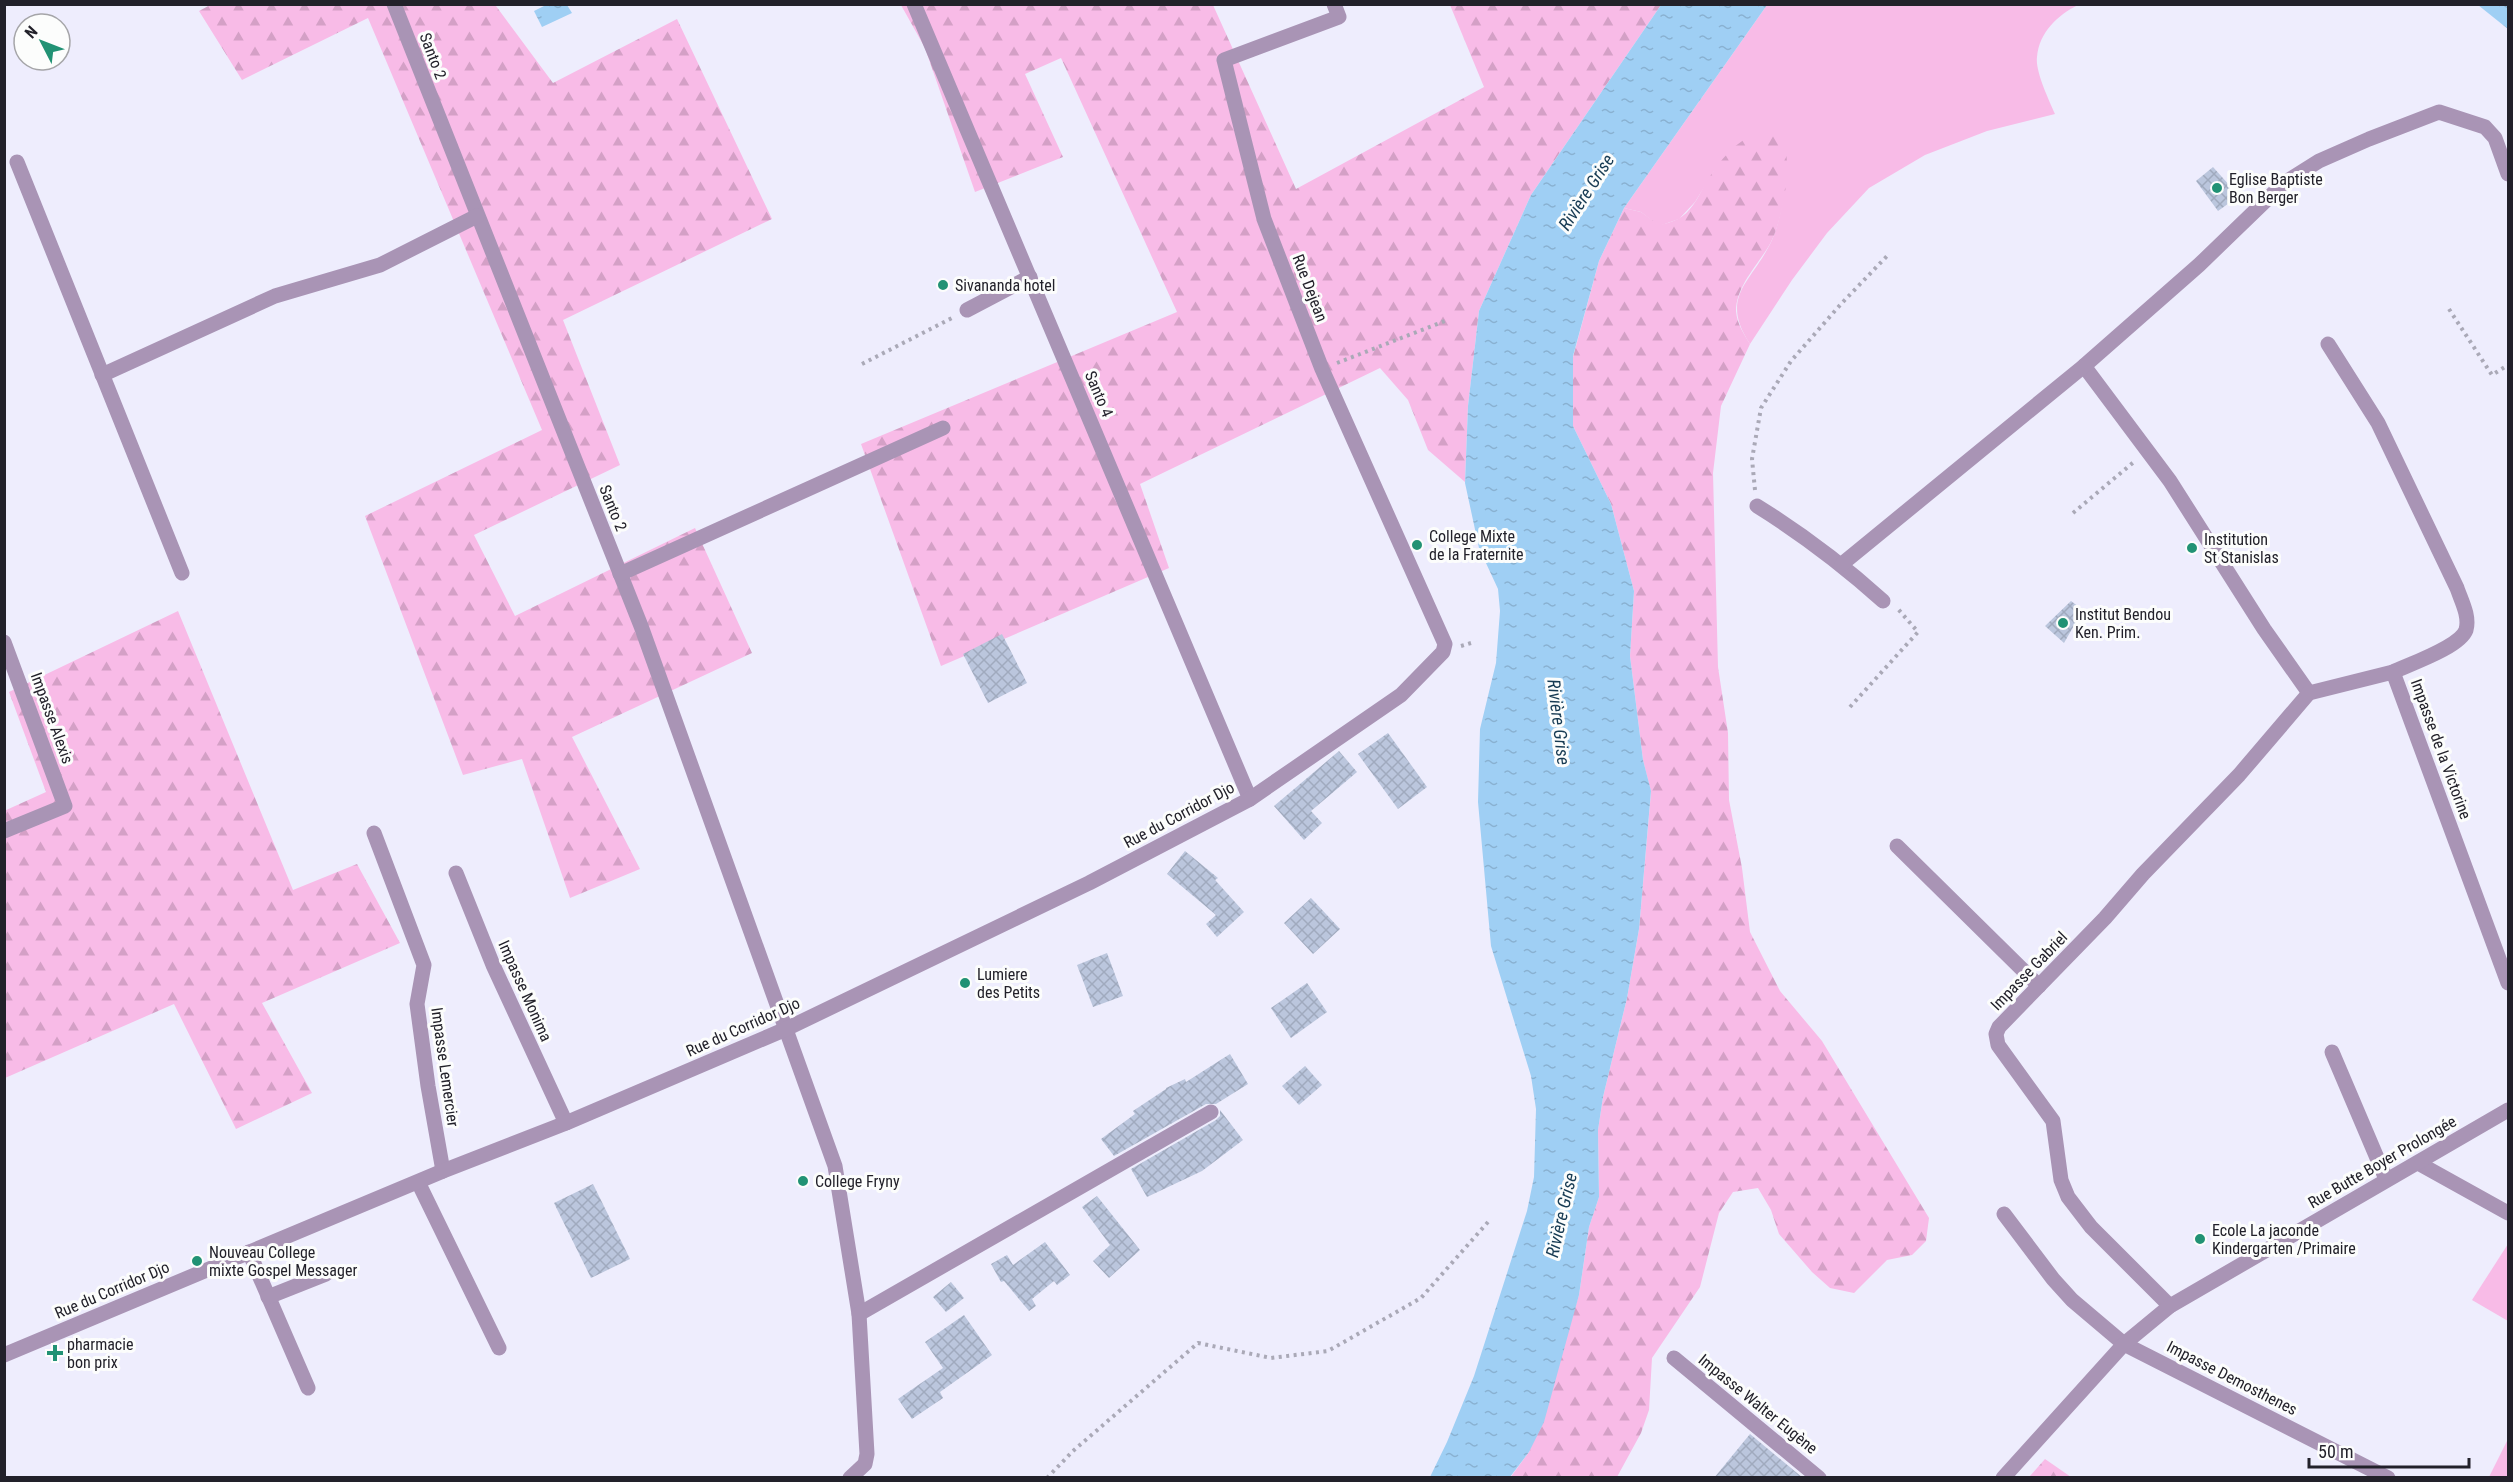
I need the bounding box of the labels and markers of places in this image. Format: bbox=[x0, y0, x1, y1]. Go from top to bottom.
place label: Eglise Baptiste Bon Berger bbox=[2229, 170, 2323, 207]
marker: Eglise Baptiste Bon Berger bbox=[2210, 181, 2224, 195]
place label: Sivananda hotel bbox=[955, 276, 1055, 295]
marker: Sivananda hotel bbox=[936, 278, 950, 292]
place label: College Mixte de la Fraternite bbox=[1429, 527, 1524, 564]
place label: Institution St Stanislas bbox=[2204, 530, 2279, 567]
marker: College Mixte de la Fraternite bbox=[1410, 538, 1424, 552]
marker: Institution St Stanislas bbox=[2185, 541, 2199, 555]
place label: Institut Bendou Ken. Prim. bbox=[2075, 605, 2171, 642]
marker: Institut Bendou Ken. Prim. bbox=[2056, 616, 2070, 630]
place label: Lumiere des Petits bbox=[977, 965, 1040, 1002]
marker: Lumiere des Petits bbox=[958, 976, 972, 990]
place label: College Fryny bbox=[815, 1172, 900, 1191]
marker: College Fryny bbox=[796, 1174, 810, 1188]
place label: Ecole La jaconde Kindergarten /Primaire bbox=[2212, 1221, 2356, 1258]
marker: Ecole La jaconde Kindergarten /Primaire bbox=[2193, 1232, 2207, 1246]
place label: Nouveau College mixte Gospel Messager bbox=[209, 1243, 357, 1280]
marker: Nouveau College mixte Gospel Messager bbox=[190, 1254, 204, 1268]
place label: pharmacie bon prix bbox=[67, 1335, 133, 1372]
marker: pharmacie bon prix bbox=[48, 1346, 62, 1360]

